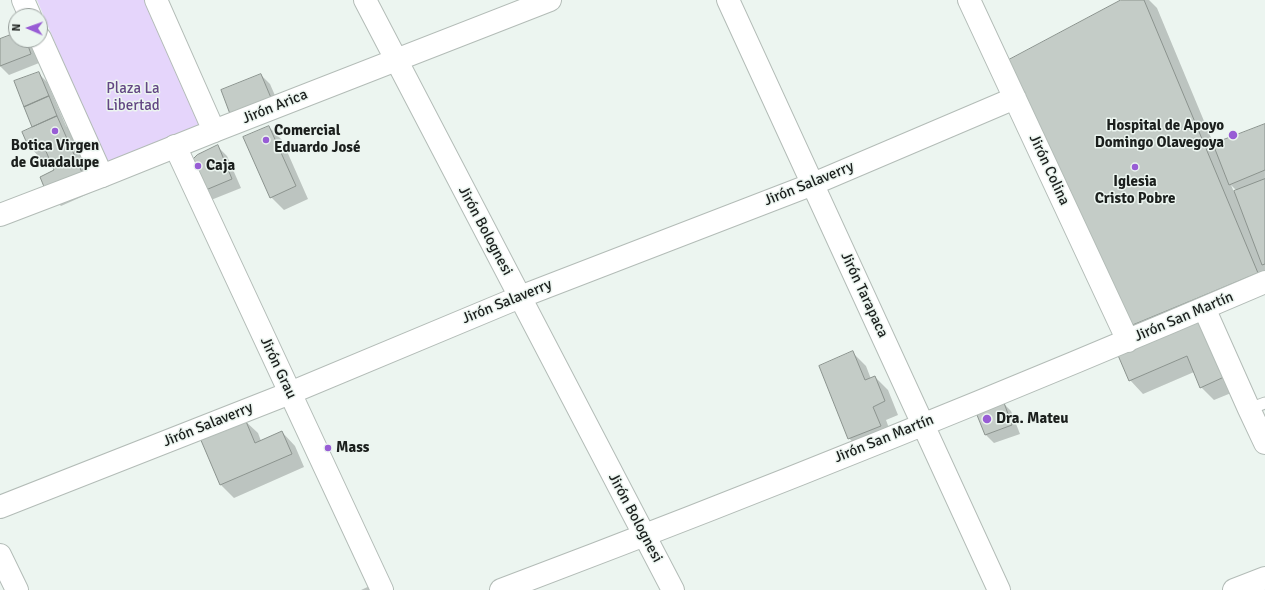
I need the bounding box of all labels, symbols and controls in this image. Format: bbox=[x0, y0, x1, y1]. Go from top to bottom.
north arrow bbox=[8, 8, 48, 48]
text: N bbox=[10, 24, 23, 32]
park label: Plaza La Libertad bbox=[106, 80, 160, 115]
street label: Jirón Arica bbox=[240, 86, 310, 128]
place label: Hospital de Apoyo Domingo Olavegoya bbox=[1095, 117, 1224, 152]
place label: Comercial Eduardo José bbox=[274, 122, 360, 157]
marker: Botica Virgen de Guadalupe bbox=[50, 126, 60, 136]
marker: Hospital de Apoyo Domingo Olavegoya bbox=[1227, 129, 1239, 141]
street label: Jirón Colina bbox=[1025, 132, 1073, 208]
marker: Comercial Eduardo José bbox=[261, 135, 271, 145]
place label: Botica Virgen de Guadalupe bbox=[11, 137, 99, 172]
place label: Caja bbox=[206, 157, 235, 175]
street label: Jirón Salaverry bbox=[761, 158, 857, 210]
marker: Caja bbox=[193, 161, 203, 171]
marker: Iglesia Cristo Pobre bbox=[1130, 162, 1140, 172]
place label: Iglesia Cristo Pobre bbox=[1095, 173, 1175, 208]
street label: Jirón Bolognesi bbox=[454, 183, 516, 279]
street label: Jirón Tarapaca bbox=[836, 249, 892, 341]
street label: Jirón Salaverry bbox=[459, 276, 555, 328]
street label: Jirón San Martín bbox=[1132, 288, 1236, 346]
street label: Jirón Grau bbox=[256, 334, 300, 402]
street label: Jirón Salaverry bbox=[160, 399, 256, 451]
place label: Dra. Mateu bbox=[996, 410, 1068, 428]
street label: Jirón San Martín bbox=[832, 411, 936, 467]
marker: Dra. Mateu bbox=[981, 413, 993, 425]
place label: Mass bbox=[336, 439, 369, 457]
marker: Mass bbox=[323, 443, 333, 453]
street label: Jirón Bolognesi bbox=[604, 470, 666, 566]

